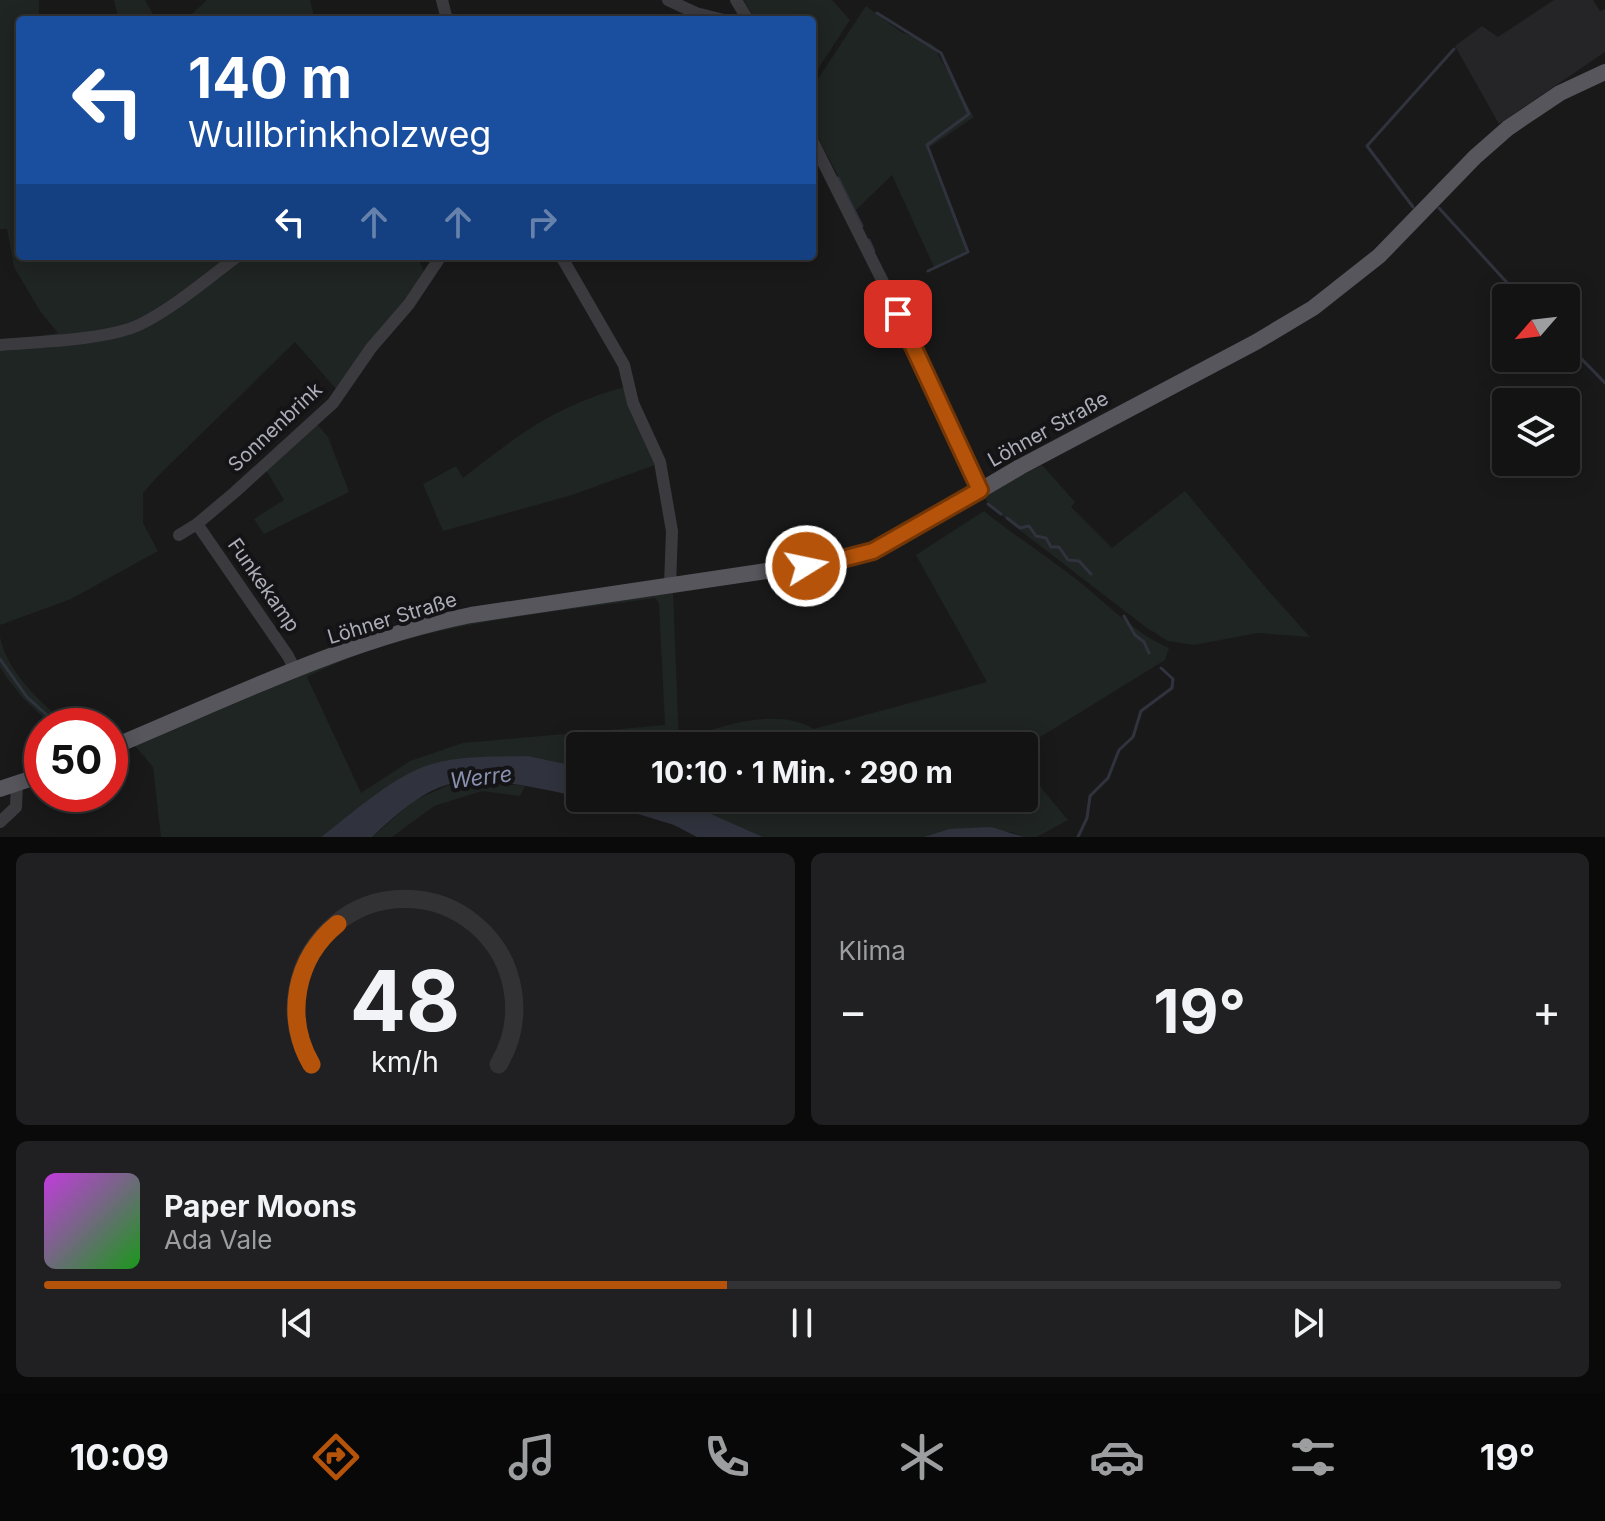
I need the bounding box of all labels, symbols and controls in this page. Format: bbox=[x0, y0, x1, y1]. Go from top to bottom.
text: 140 m bbox=[188, 44, 352, 112]
icon: left bbox=[56, 48, 160, 152]
text: Wullbrinkholzweg bbox=[188, 112, 491, 156]
icon: left bbox=[268, 200, 312, 244]
icon: ahead bbox=[352, 200, 396, 244]
icon: ahead bbox=[436, 200, 480, 244]
icon: right bbox=[520, 200, 564, 244]
pin bbox=[864, 280, 932, 348]
north arrow bbox=[1492, 284, 1580, 372]
map controls bbox=[1492, 284, 1580, 476]
icon: arrive bbox=[876, 292, 920, 336]
street label: Sonnenbrink bbox=[223, 377, 327, 477]
street label: Löhner Straße bbox=[984, 386, 1112, 472]
button: layers bbox=[1492, 388, 1580, 476]
position arrow bbox=[764, 524, 848, 608]
street label: Funkekamp bbox=[223, 533, 305, 637]
street label: Löhner Straße bbox=[324, 587, 460, 649]
speed limit sign: 50 bbox=[24, 708, 128, 812]
text: 10:10 · 1 Min. · 290 m bbox=[651, 754, 953, 790]
water label: Werre bbox=[448, 760, 514, 794]
text: Klima bbox=[839, 935, 906, 966]
text: 48 bbox=[350, 950, 460, 1051]
text: 19° bbox=[1154, 975, 1246, 1047]
text: − bbox=[839, 984, 868, 1038]
text: + bbox=[1532, 984, 1561, 1038]
text: km/h bbox=[371, 1044, 439, 1079]
text: Paper Moons bbox=[164, 1188, 357, 1224]
text: Ada Vale bbox=[164, 1224, 272, 1255]
icon: previous bbox=[275, 1301, 319, 1345]
icon: pause bbox=[780, 1301, 824, 1345]
icon: next bbox=[1286, 1301, 1330, 1345]
icon: directions bbox=[308, 1429, 364, 1485]
icon: music bbox=[504, 1429, 560, 1485]
icon: phone bbox=[699, 1429, 755, 1485]
icon: climate bbox=[894, 1429, 950, 1485]
icon: car bbox=[1089, 1429, 1145, 1485]
icon: filters bbox=[1285, 1429, 1341, 1485]
text: 10:09 bbox=[70, 1435, 169, 1479]
text: 19° bbox=[1480, 1435, 1535, 1479]

